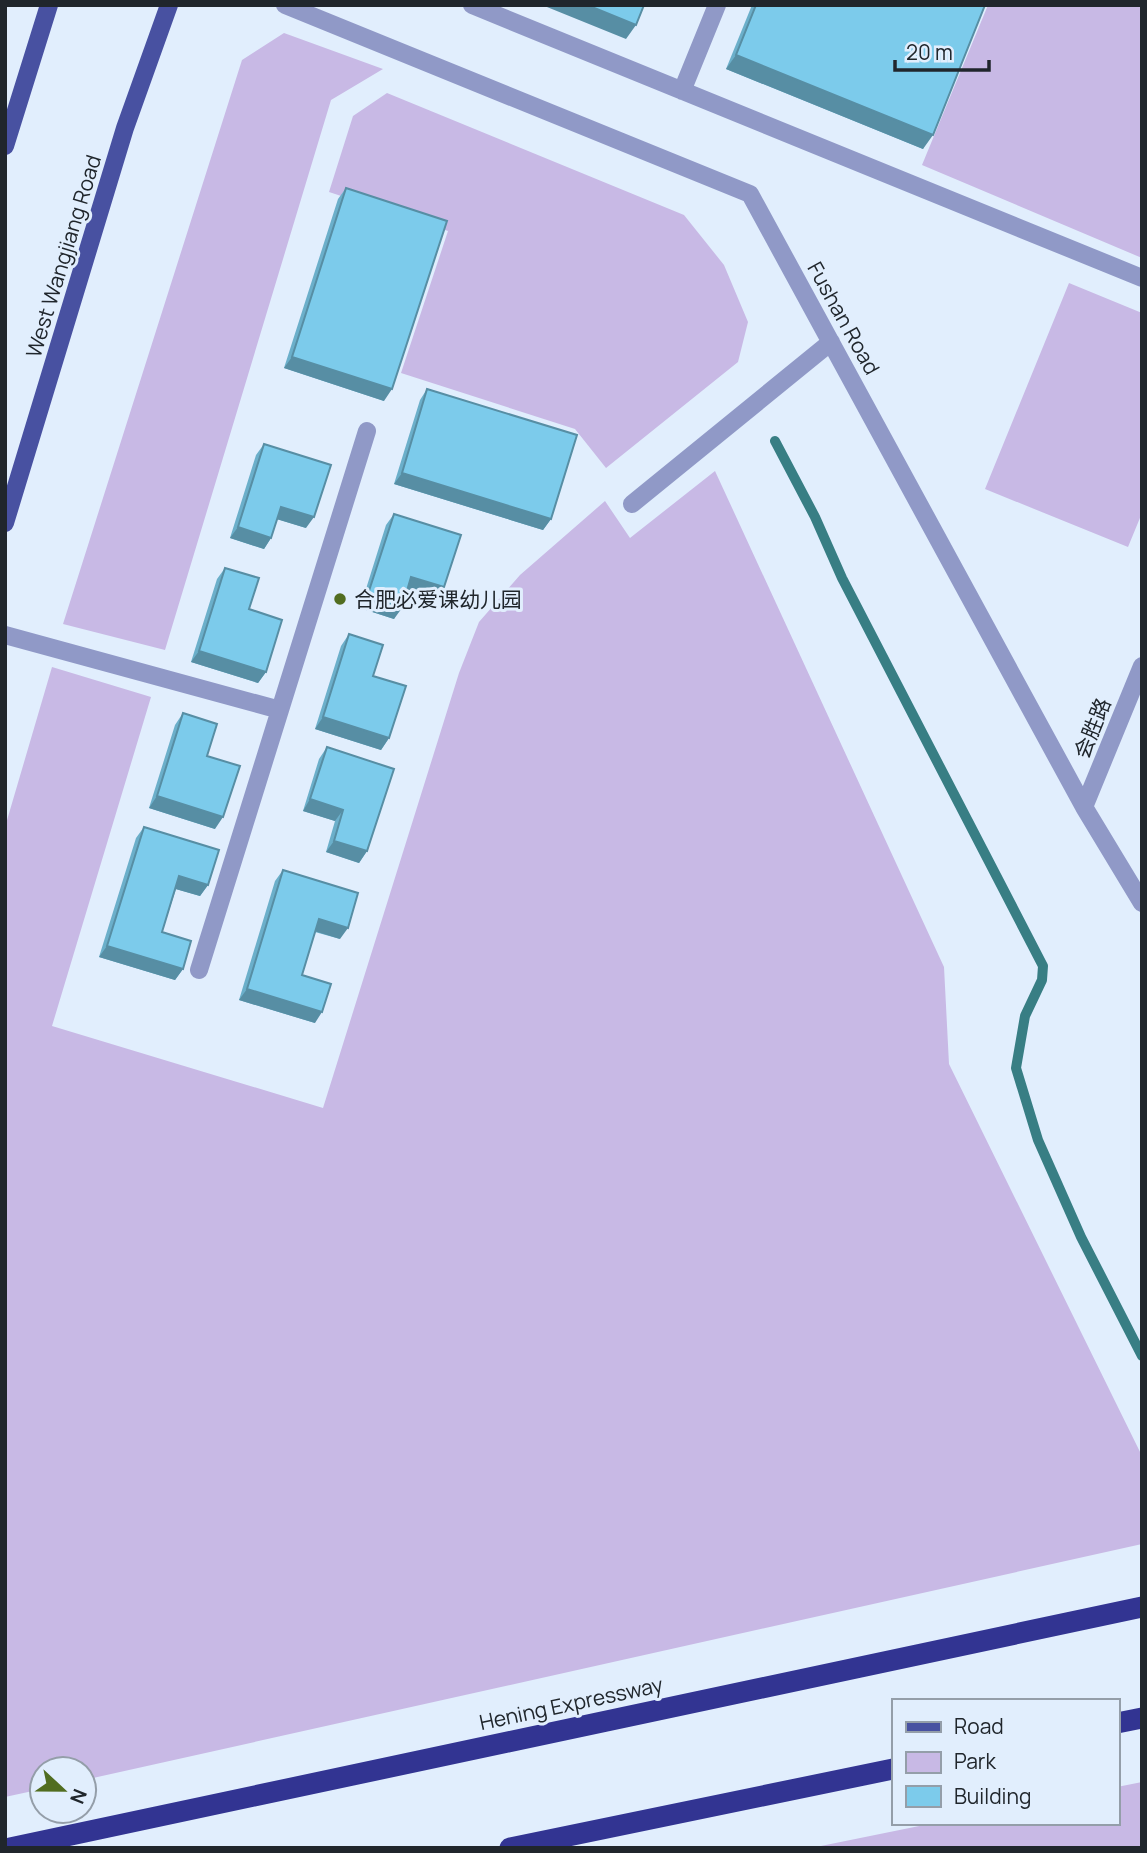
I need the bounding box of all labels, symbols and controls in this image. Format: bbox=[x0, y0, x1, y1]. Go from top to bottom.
scale bar bbox=[895, 28, 990, 72]
text: 20 m bbox=[906, 38, 953, 66]
street label: West Wangjiang Road bbox=[19, 151, 107, 361]
street label: Fushan Road bbox=[802, 257, 886, 379]
place label: 合肥必爱课幼儿园 bbox=[354, 585, 522, 613]
marker: 合肥必爱课幼儿园 bbox=[332, 591, 348, 607]
street label: 会胜路 bbox=[1067, 694, 1117, 762]
street label: Hening Expressway bbox=[477, 1670, 665, 1736]
legend bbox=[892, 1699, 1119, 1825]
text: Road bbox=[954, 1712, 1004, 1740]
text: Park bbox=[954, 1747, 996, 1775]
north arrow bbox=[28, 1755, 98, 1825]
text: Building bbox=[954, 1782, 1031, 1810]
text: N bbox=[64, 1785, 93, 1808]

